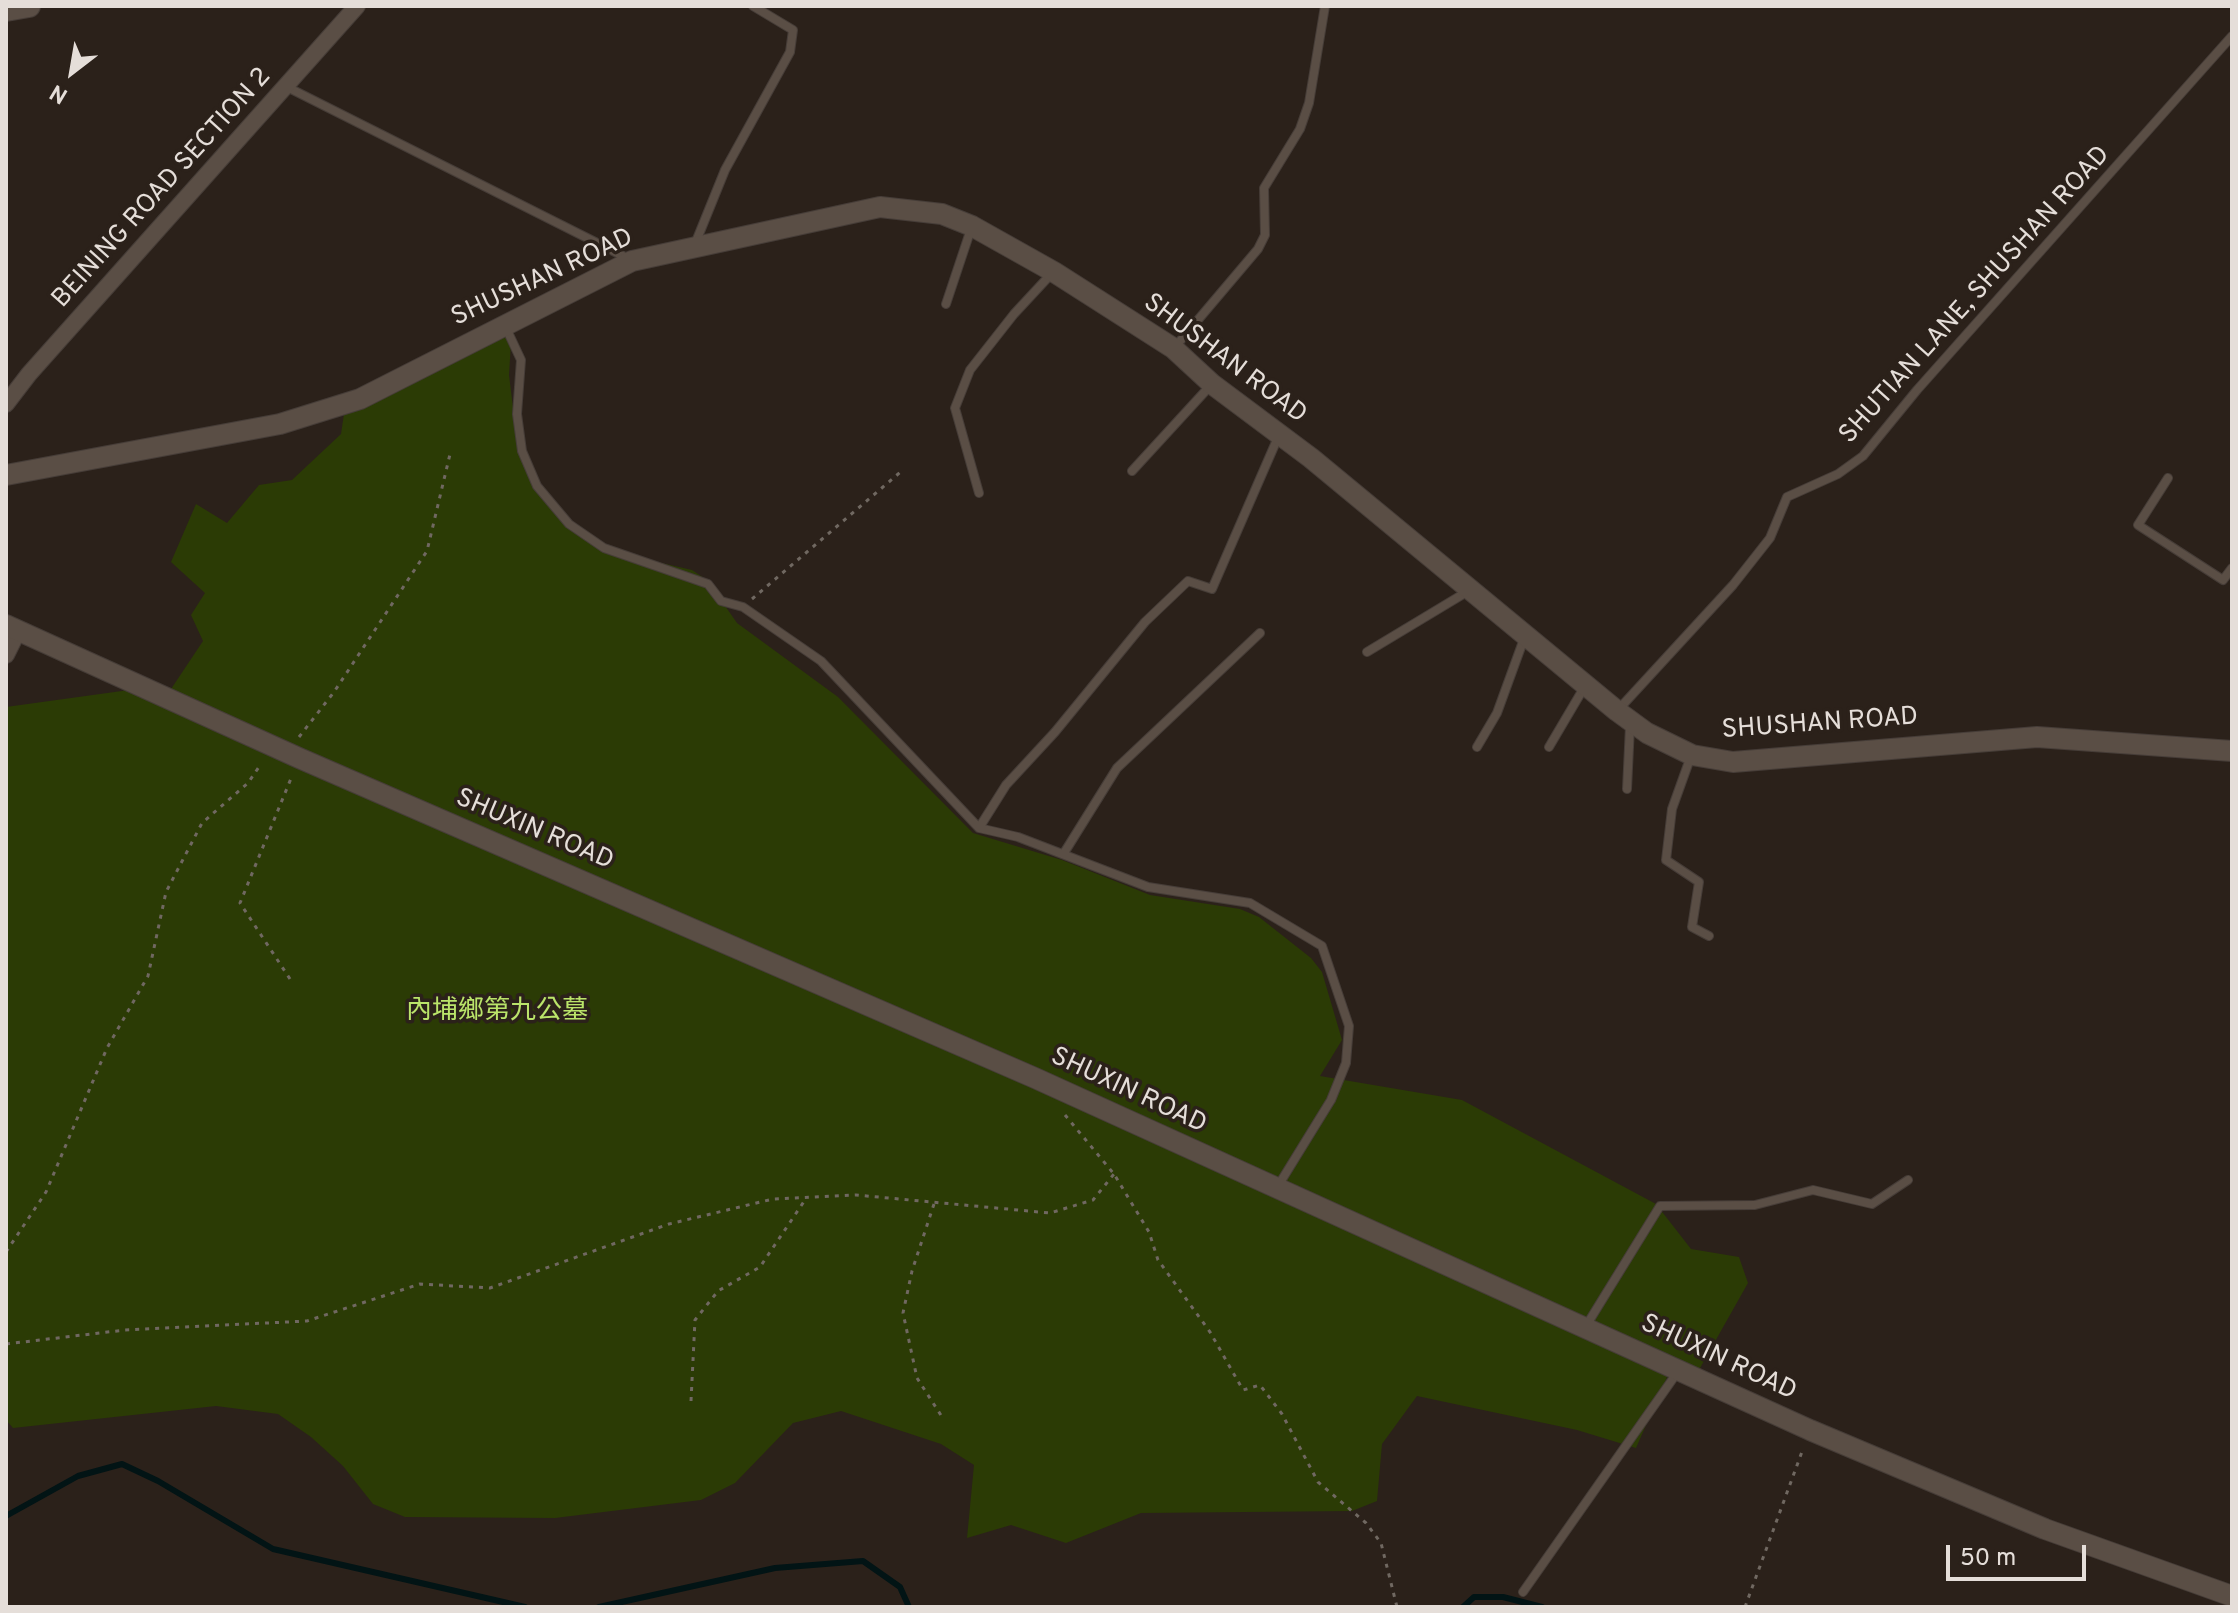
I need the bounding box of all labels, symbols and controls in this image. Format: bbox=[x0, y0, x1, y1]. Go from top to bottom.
north arrow bbox=[32, 32, 112, 112]
street label: BEINING ROAD SECTION 2 bbox=[47, 63, 279, 315]
street label: SHUTIAN LANE, SHUSHAN ROAD bbox=[1834, 141, 2118, 451]
street label: SHUSHAN ROAD bbox=[447, 223, 639, 335]
street label: SHUSHAN ROAD bbox=[1136, 288, 1312, 432]
street label: SHUSHAN ROAD bbox=[1721, 703, 1919, 747]
street label: SHUXIN ROAD bbox=[450, 784, 618, 878]
park label: 內埔鄉第九公墓 bbox=[406, 997, 588, 1029]
street label: SHUXIN ROAD bbox=[1045, 1042, 1211, 1142]
street label: SHUXIN ROAD bbox=[1635, 1309, 1801, 1409]
scale bar bbox=[1950, 1529, 2090, 1579]
text: 50 m bbox=[1960, 1544, 2016, 1574]

